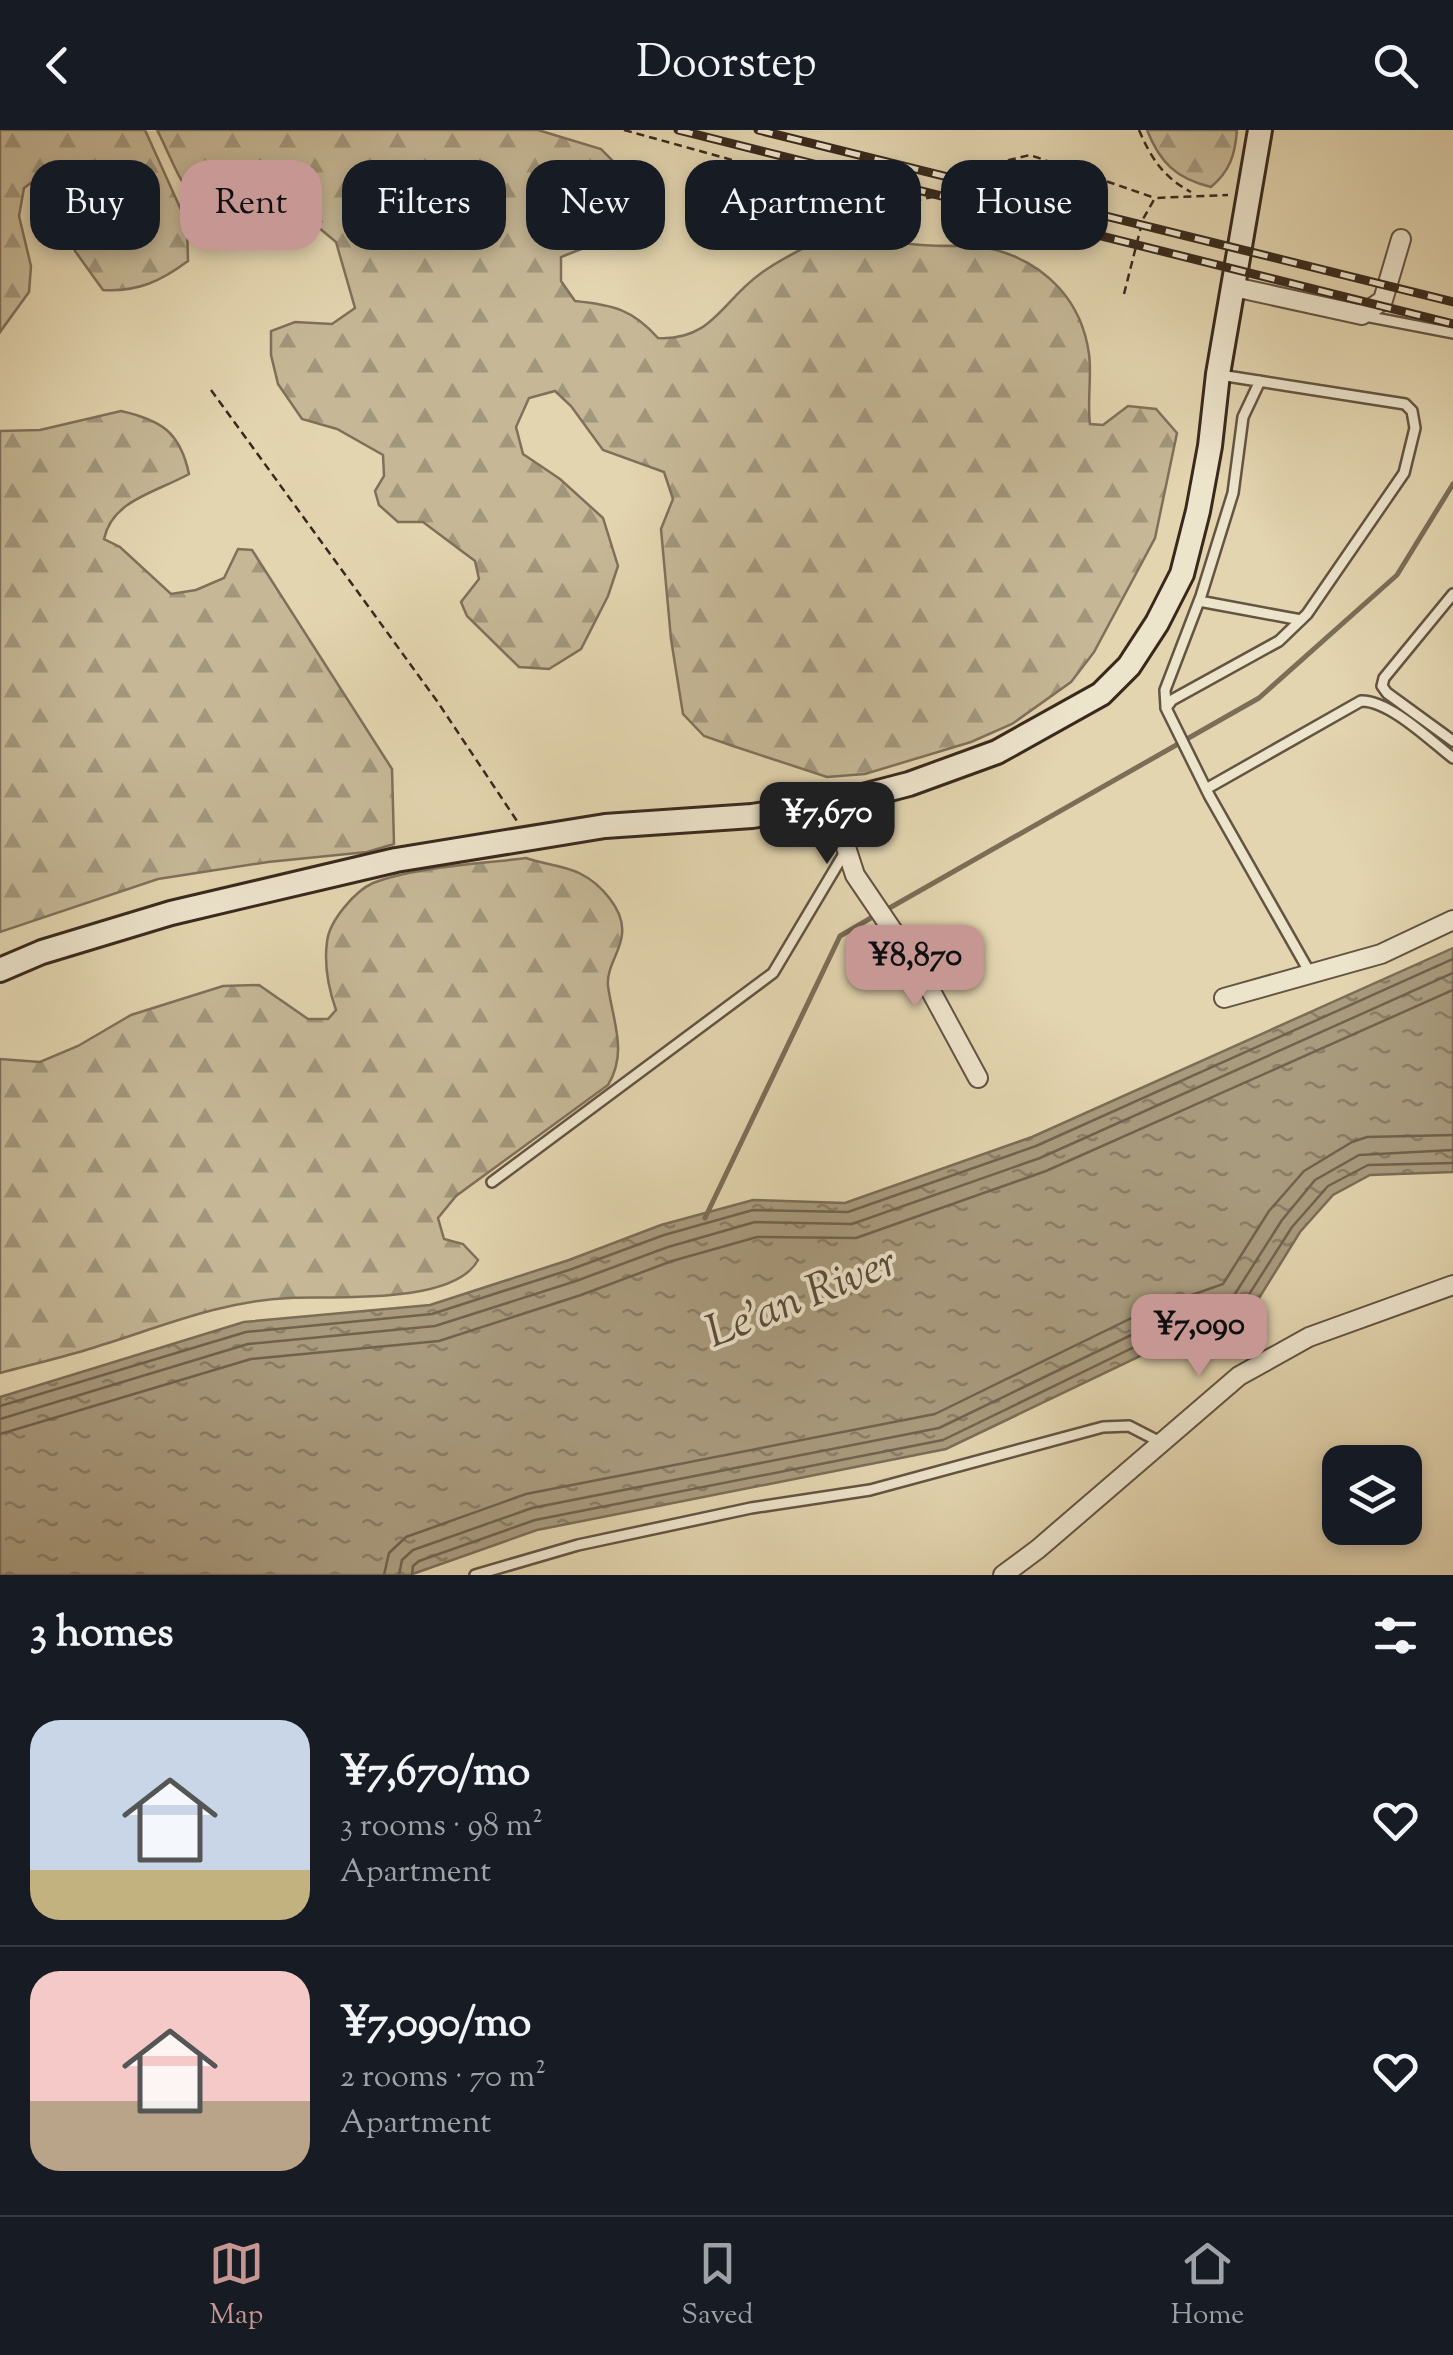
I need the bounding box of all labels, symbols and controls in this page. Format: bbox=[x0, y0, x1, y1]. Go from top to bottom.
text: Doorstep bbox=[636, 33, 817, 98]
icon: back bbox=[30, 38, 85, 93]
icon: search bbox=[1368, 38, 1423, 93]
chip: Buy bbox=[30, 160, 160, 250]
chip: Rent bbox=[180, 160, 322, 250]
chip: Filters bbox=[342, 160, 506, 250]
chip: New bbox=[526, 160, 665, 250]
chip: Apartment bbox=[685, 160, 921, 250]
chip: House bbox=[941, 160, 1108, 250]
pin: ¥7,670 bbox=[746, 782, 908, 867]
text: ¥7,670 bbox=[782, 791, 872, 837]
pin: ¥8,870 bbox=[834, 925, 996, 1010]
text: ¥8,870 bbox=[868, 934, 962, 980]
water label: Le'an River bbox=[697, 1232, 908, 1368]
pin: ¥7,090 bbox=[1118, 1294, 1280, 1379]
text: ¥7,090 bbox=[1153, 1303, 1245, 1349]
map controls bbox=[1322, 1445, 1422, 1545]
button: layers bbox=[1322, 1445, 1422, 1545]
text: 3 homes bbox=[30, 1605, 174, 1665]
icon: filters bbox=[1368, 1608, 1423, 1663]
text: ¥7,670/mo bbox=[340, 1744, 530, 1804]
icon: home bbox=[110, 1760, 230, 1880]
icon: heart bbox=[1368, 1793, 1423, 1848]
text: 3 rooms · 98 m² bbox=[340, 1804, 543, 1850]
text: Apartment bbox=[340, 1850, 491, 1896]
text: ¥7,090/mo bbox=[340, 1995, 531, 2055]
icon: home bbox=[110, 2011, 230, 2131]
icon: heart bbox=[1368, 2044, 1423, 2099]
text: 2 rooms · 70 m² bbox=[340, 2055, 546, 2101]
text: Apartment bbox=[340, 2101, 491, 2147]
tab: Map bbox=[209, 2236, 264, 2336]
tab: Saved bbox=[681, 2236, 753, 2336]
tab: Home bbox=[1171, 2236, 1244, 2336]

